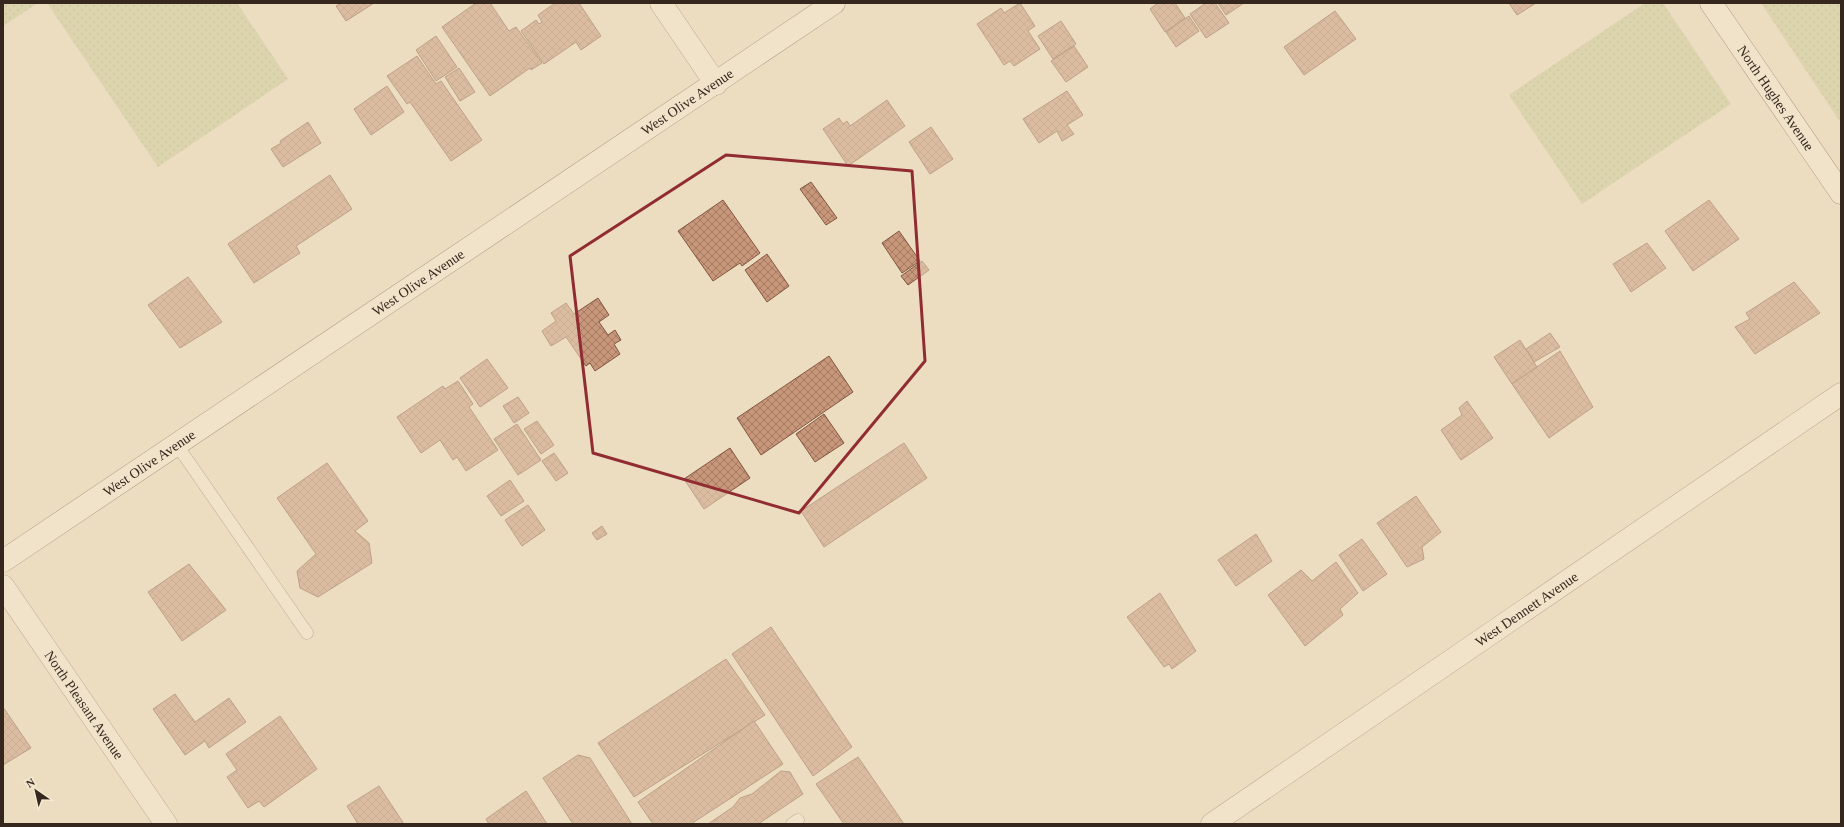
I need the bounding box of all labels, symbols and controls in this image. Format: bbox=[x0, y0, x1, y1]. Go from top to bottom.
street label: North Hughes Avenue bbox=[1734, 43, 1817, 154]
street label: West Olive Avenue bbox=[639, 66, 736, 138]
street label: West Olive Avenue bbox=[370, 246, 467, 319]
street label: West Olive Avenue bbox=[101, 427, 198, 500]
street label: West Dennett Avenue bbox=[1473, 569, 1581, 650]
street label: North Pleasant Avenue bbox=[42, 648, 126, 762]
north arrow bbox=[16, 771, 56, 811]
text: N bbox=[24, 775, 37, 790]

